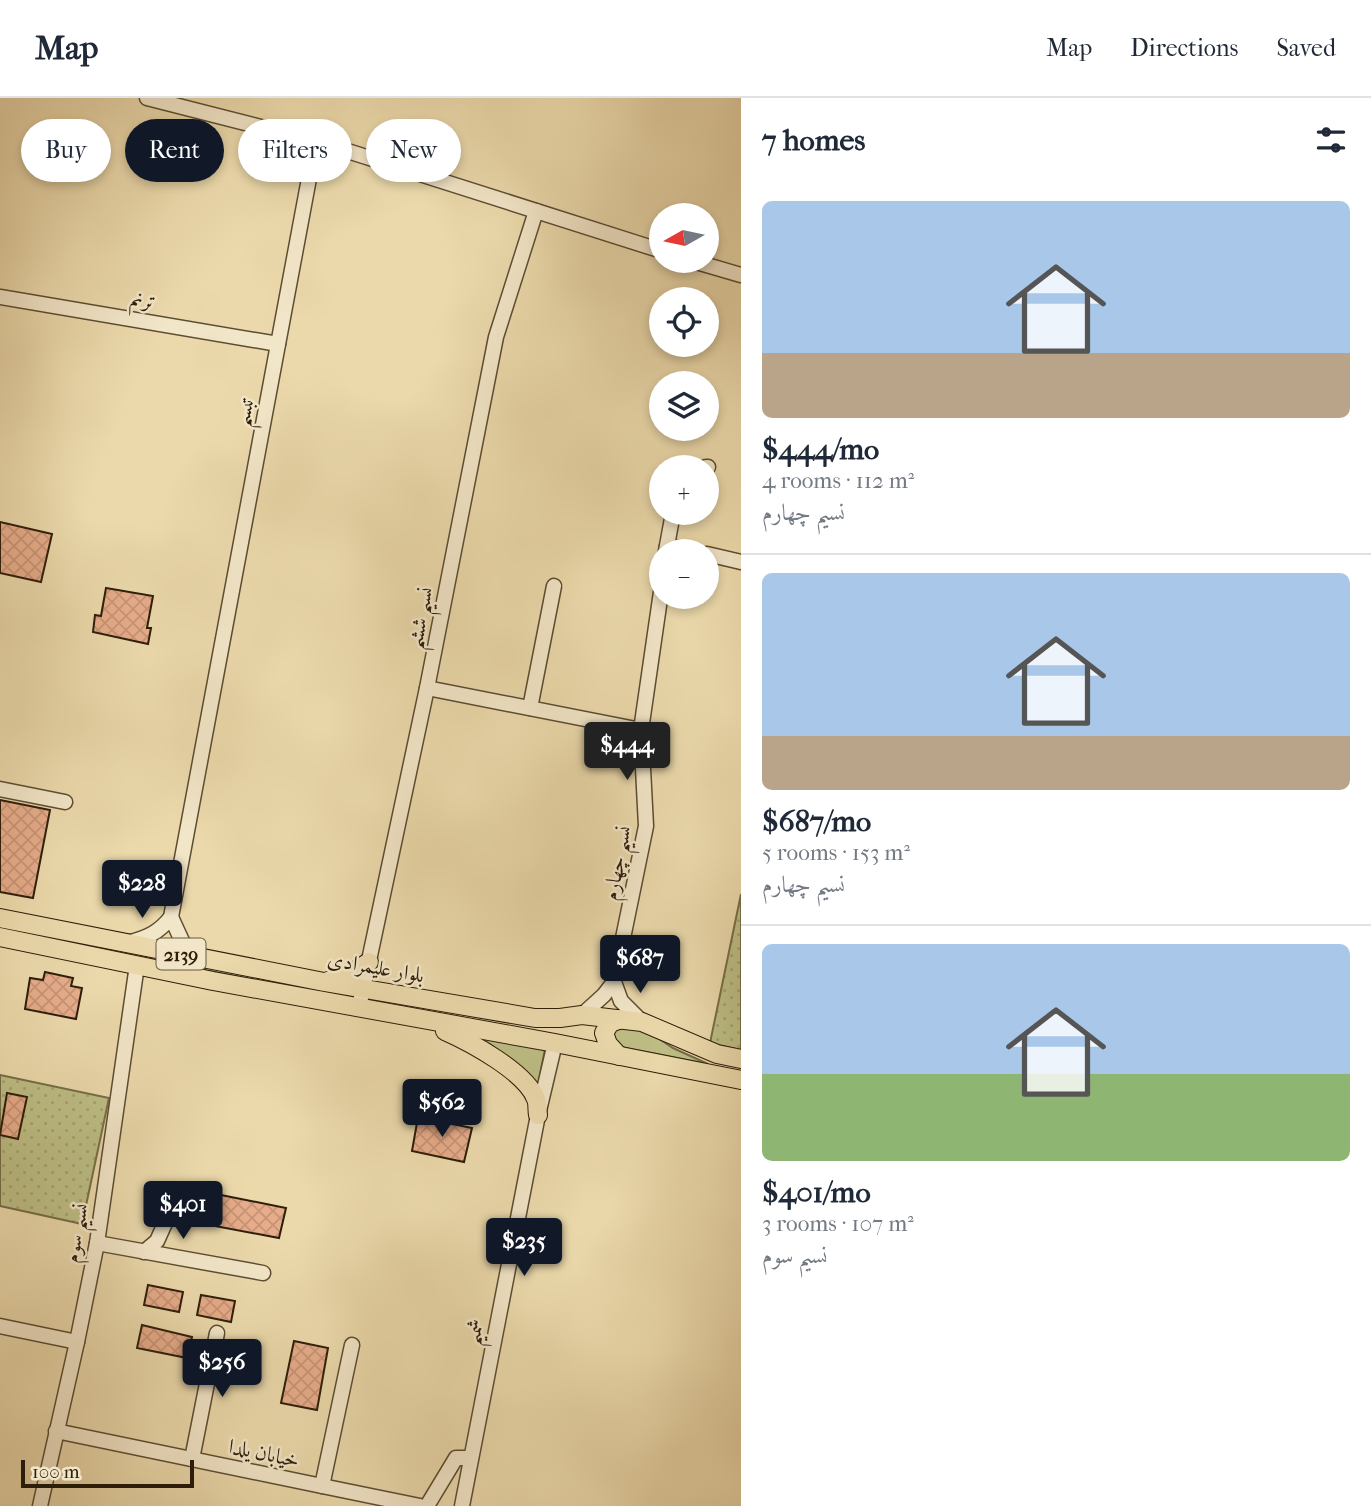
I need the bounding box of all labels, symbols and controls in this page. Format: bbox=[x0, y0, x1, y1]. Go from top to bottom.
text: Map bbox=[35, 29, 98, 68]
text: Map bbox=[1046, 34, 1092, 62]
text: Directions bbox=[1130, 34, 1238, 62]
text: Saved bbox=[1276, 34, 1336, 62]
chip: Buy bbox=[21, 119, 111, 182]
chip: Rent bbox=[125, 119, 224, 182]
chip: Filters bbox=[238, 119, 352, 182]
chip: New bbox=[366, 119, 461, 182]
icon: filters bbox=[1312, 121, 1350, 159]
text: 7 homes bbox=[762, 123, 865, 158]
north arrow bbox=[649, 203, 719, 273]
map controls bbox=[649, 203, 719, 609]
icon: home bbox=[993, 246, 1119, 372]
street label: ترنم bbox=[127, 286, 158, 320]
button: locate bbox=[649, 287, 719, 357]
button: layers bbox=[649, 371, 719, 441]
street label: تبسم bbox=[230, 395, 267, 431]
text: $444/mo bbox=[762, 432, 879, 467]
button: + bbox=[649, 455, 719, 525]
text: 4 rooms · 112 m² bbox=[762, 467, 914, 494]
text: نسیم چهارم bbox=[762, 499, 845, 526]
button: − bbox=[649, 539, 719, 609]
street label: نسیم ششم bbox=[402, 585, 447, 653]
icon: home bbox=[993, 618, 1119, 744]
pin: $444 bbox=[586, 722, 668, 782]
text: $444 bbox=[600, 731, 654, 758]
text: $687/mo bbox=[762, 804, 871, 839]
street label: نسیم چهارم bbox=[598, 823, 645, 904]
text: 5 rooms · 153 m² bbox=[762, 839, 910, 866]
pin: $228 bbox=[101, 860, 183, 920]
text: $228 bbox=[118, 869, 166, 896]
text: نسیم چهارم bbox=[762, 871, 845, 898]
pin: $687 bbox=[599, 936, 681, 995]
road number: 2139 bbox=[156, 939, 206, 970]
text: $687 bbox=[616, 944, 664, 971]
street label: بلوار علیمرادی bbox=[326, 947, 426, 988]
icon: home bbox=[993, 989, 1119, 1115]
pin: $562 bbox=[401, 1080, 483, 1139]
text: $562 bbox=[419, 1088, 465, 1115]
text: $401/mo bbox=[762, 1175, 871, 1210]
pin: $401 bbox=[142, 1182, 224, 1241]
text: $401 bbox=[160, 1190, 207, 1217]
street label: نسیم سوم bbox=[59, 1201, 102, 1266]
text: 3 rooms · 107 m² bbox=[762, 1210, 914, 1237]
pin: $235 bbox=[483, 1218, 565, 1278]
text: $235 bbox=[502, 1227, 546, 1254]
text: نسیم سوم bbox=[762, 1242, 828, 1269]
street label: شمیم bbox=[460, 1317, 497, 1349]
pin: $256 bbox=[181, 1340, 263, 1399]
text: $256 bbox=[199, 1348, 245, 1375]
street label: خیابان یلدا bbox=[226, 1434, 302, 1473]
scale bar bbox=[21, 1457, 194, 1489]
text: 100 m bbox=[32, 1461, 80, 1483]

